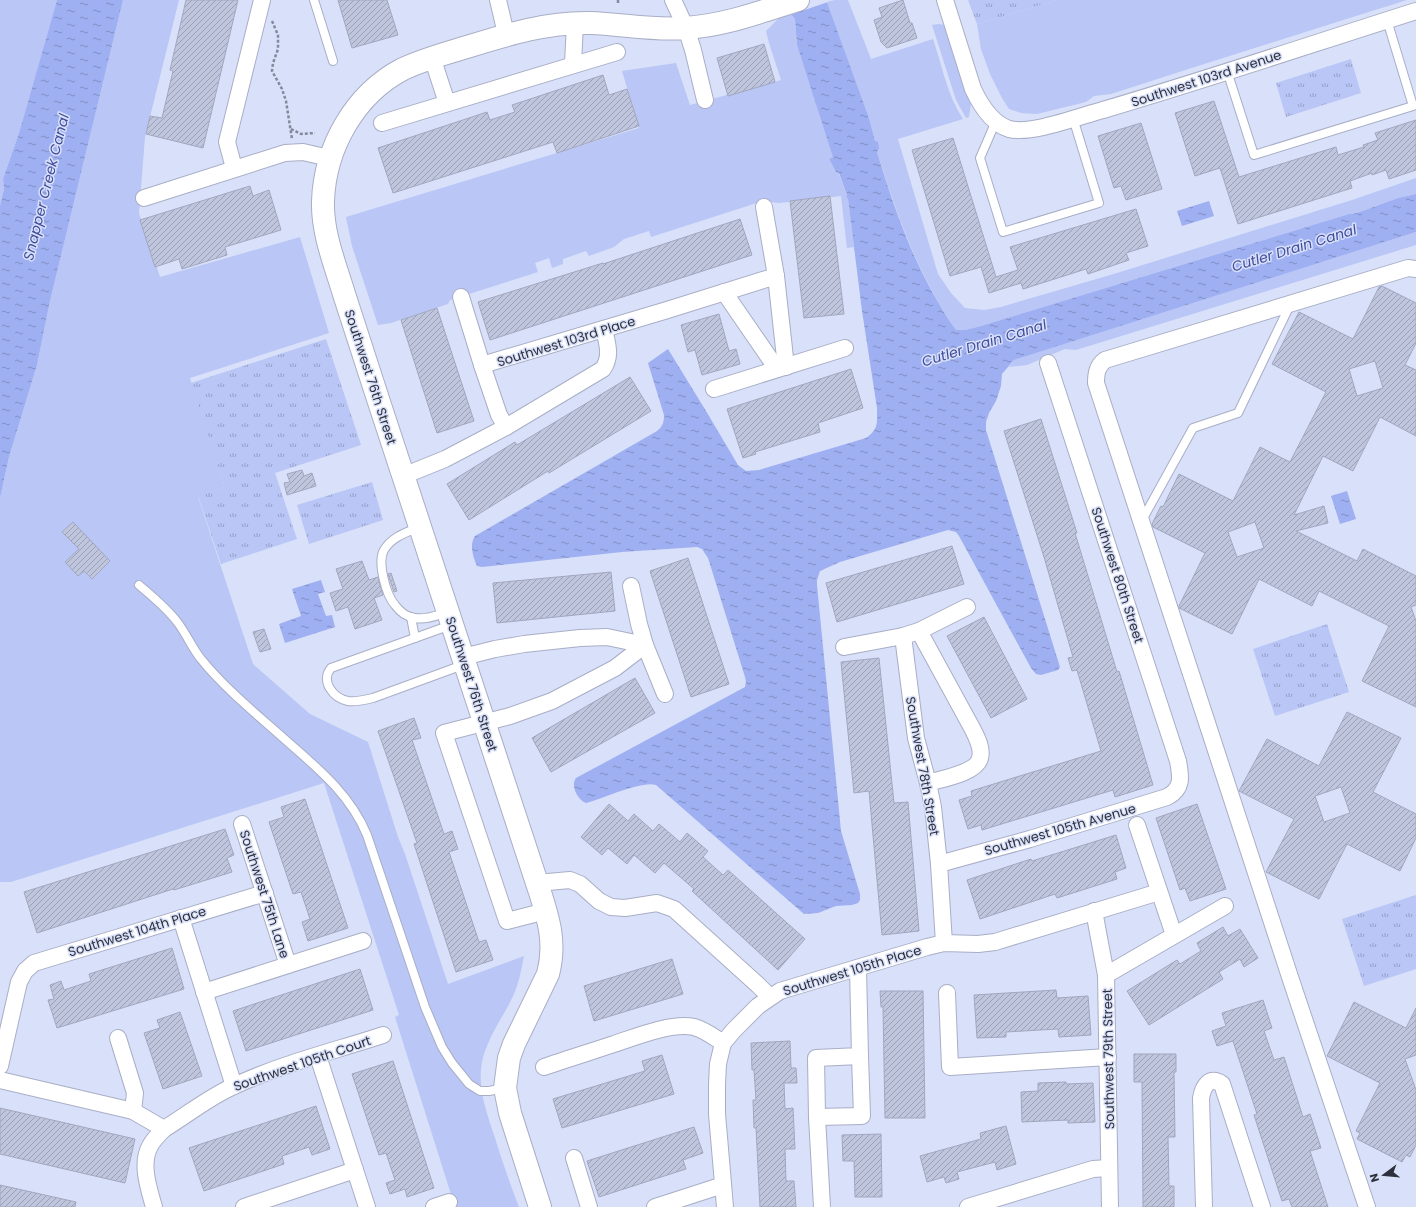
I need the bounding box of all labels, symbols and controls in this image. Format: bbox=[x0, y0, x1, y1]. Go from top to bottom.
street label: Southwest 103rd Avenue bbox=[1129, 45, 1284, 112]
water label: Snapper Creek Canal bbox=[18, 111, 74, 262]
water label: Cutler Drain Canal bbox=[1229, 219, 1359, 277]
street label: Southwest 76th Street bbox=[340, 307, 401, 447]
street label: Southwest 103rd Place bbox=[495, 311, 638, 372]
water label: Cutler Drain Canal bbox=[919, 314, 1049, 372]
street label: Southwest 80th Street bbox=[1087, 505, 1149, 646]
street label: Southwest 76th Street bbox=[441, 614, 502, 754]
street label: Southwest 78th Street bbox=[901, 695, 944, 837]
street label: Southwest 105th Avenue bbox=[982, 799, 1138, 860]
street label: Southwest 75th Lane bbox=[235, 828, 294, 961]
street label: Southwest 104th Place bbox=[66, 901, 209, 962]
street label: Southwest 105th Place bbox=[781, 940, 924, 1001]
street label: Southwest 79th Street bbox=[1098, 988, 1119, 1130]
street label: Southwest 105th Court bbox=[231, 1031, 374, 1096]
north arrow bbox=[1364, 1155, 1404, 1195]
text: N bbox=[1366, 1172, 1383, 1184]

